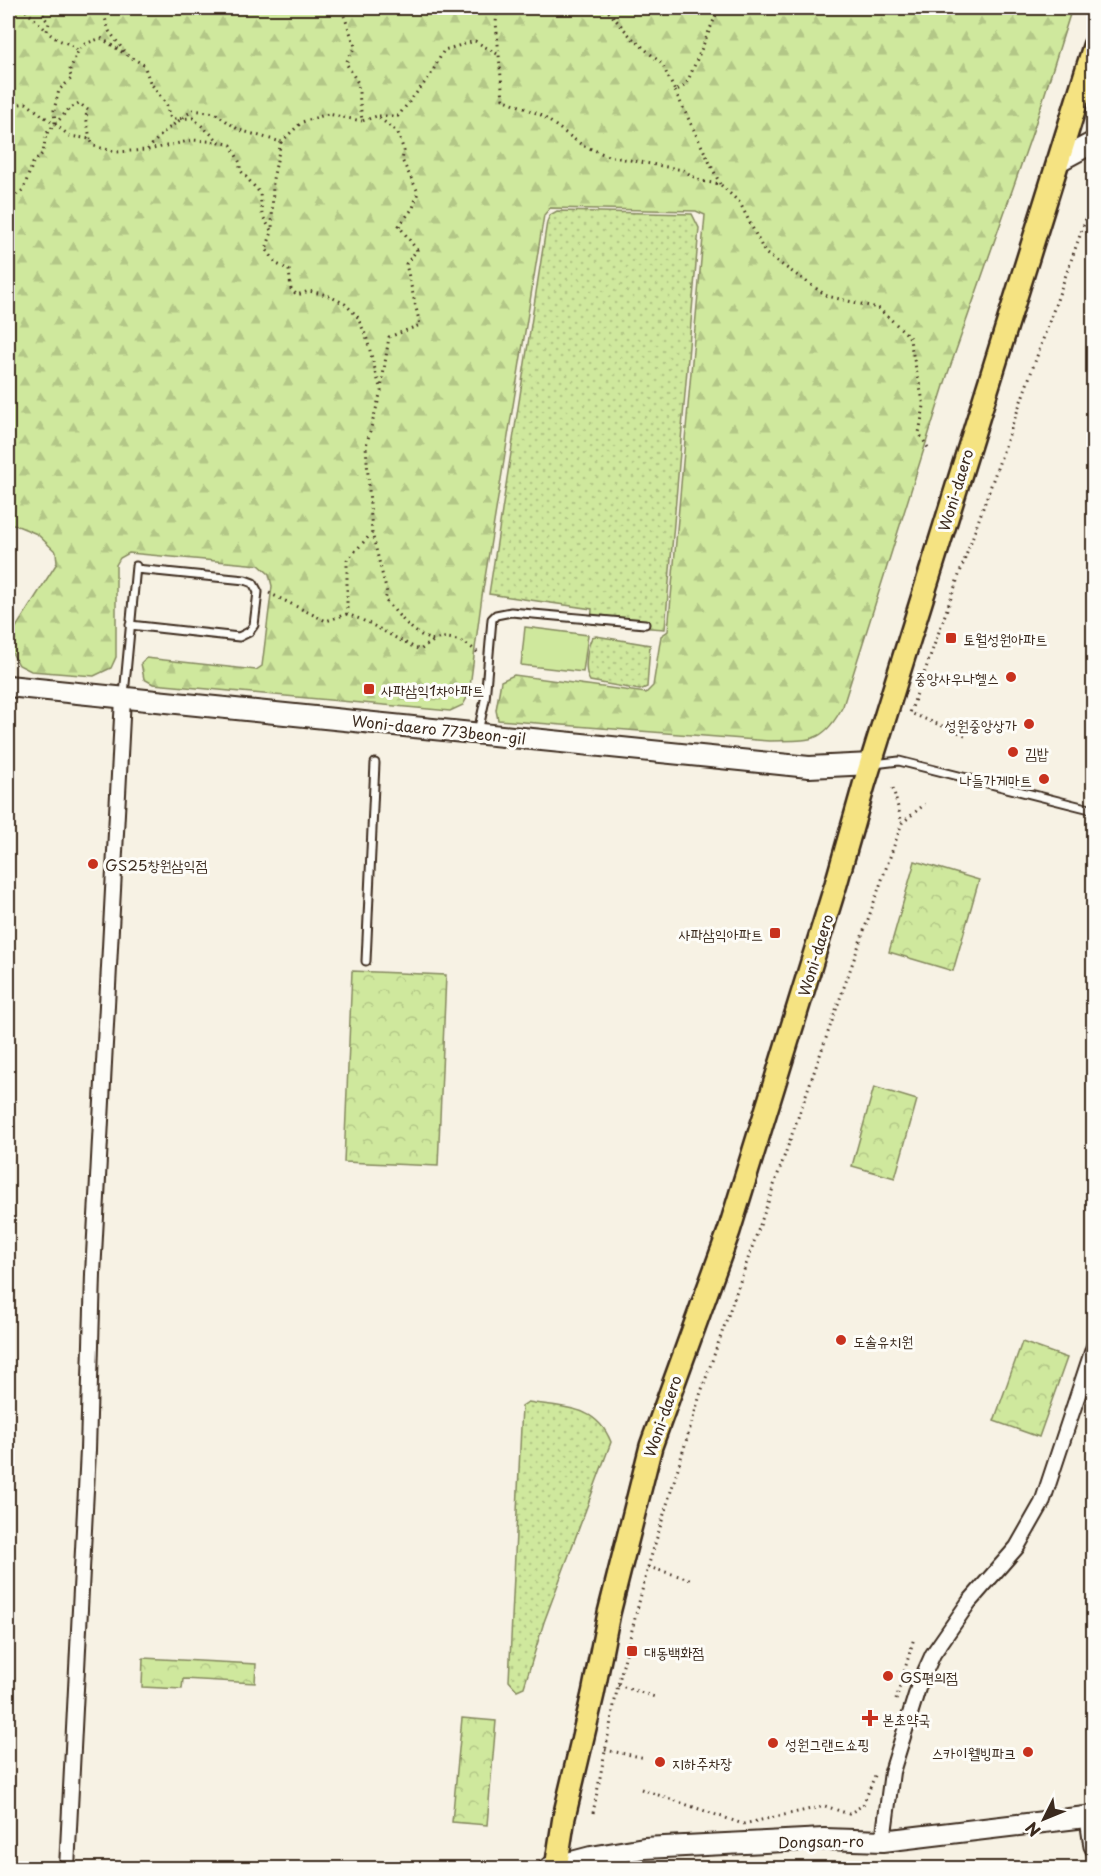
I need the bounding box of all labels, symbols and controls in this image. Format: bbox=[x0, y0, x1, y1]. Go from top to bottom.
street label: Woni-daero bbox=[932, 446, 978, 534]
place label: 토월성원아파트 bbox=[963, 627, 1048, 650]
marker: 토월성원아파트 bbox=[944, 631, 958, 645]
place label: 중앙사우나헬스 bbox=[915, 666, 999, 689]
marker: 중앙사우나헬스 bbox=[1004, 670, 1018, 684]
place label: 사파삼익1차아파트 bbox=[381, 678, 484, 701]
marker: 사파삼익1차아파트 bbox=[362, 682, 376, 696]
street label: Woni-daero 773beon-gil bbox=[351, 708, 527, 750]
place label: 성원중앙상가 bbox=[945, 713, 1017, 736]
marker: 성원중앙상가 bbox=[1022, 717, 1036, 731]
place label: 김밥 bbox=[1025, 741, 1049, 764]
marker: 김밥 bbox=[1006, 745, 1020, 759]
place label: 나들가게마트 bbox=[960, 768, 1032, 791]
marker: 나들가게마트 bbox=[1037, 772, 1051, 786]
place label: GS25창원삼익점 bbox=[105, 853, 208, 876]
marker: GS25창원삼익점 bbox=[86, 857, 100, 871]
street label: Woni-daero bbox=[792, 911, 838, 999]
place label: 사파삼익아파트 bbox=[679, 922, 763, 945]
marker: 사파삼익아파트 bbox=[768, 926, 782, 940]
place label: 도솔유치원 bbox=[853, 1329, 913, 1352]
marker: 도솔유치원 bbox=[834, 1333, 848, 1347]
street label: Woni-daero bbox=[637, 1372, 687, 1460]
place label: 대동백화점 bbox=[644, 1640, 704, 1663]
marker: 대동백화점 bbox=[625, 1644, 639, 1658]
place label: GS편의점 bbox=[900, 1665, 958, 1688]
marker: GS편의점 bbox=[881, 1669, 895, 1683]
place label: 본초약국 bbox=[882, 1707, 930, 1730]
marker: 본초약국 bbox=[863, 1711, 877, 1725]
place label: 성원그랜드쇼핑 bbox=[785, 1732, 870, 1755]
marker: 성원그랜드쇼핑 bbox=[766, 1736, 780, 1750]
place label: 스카이웰빙파크 bbox=[932, 1741, 1016, 1764]
marker: 스카이웰빙파크 bbox=[1021, 1745, 1035, 1759]
place label: 지하주차장 bbox=[672, 1751, 732, 1774]
marker: 지하주차장 bbox=[653, 1755, 667, 1769]
north arrow bbox=[1014, 1789, 1074, 1849]
text: N bbox=[1019, 1817, 1045, 1843]
street label: Dongsan-ro bbox=[778, 1829, 864, 1853]

